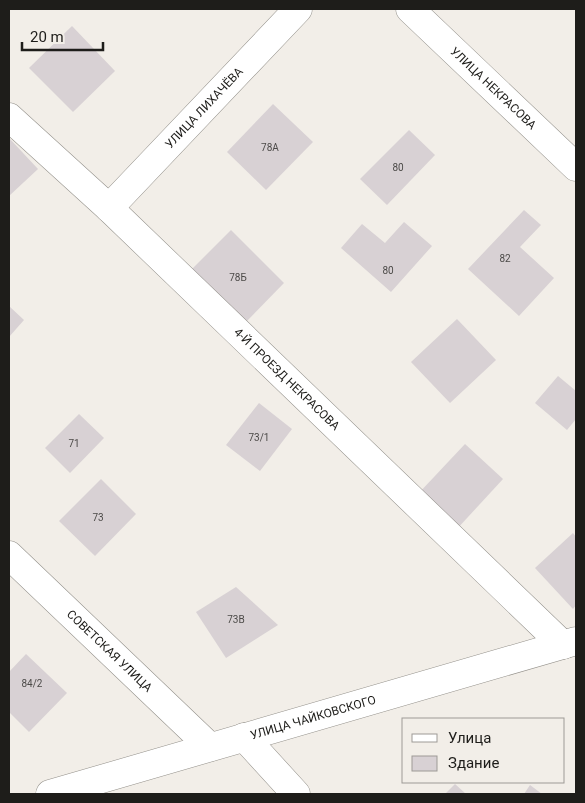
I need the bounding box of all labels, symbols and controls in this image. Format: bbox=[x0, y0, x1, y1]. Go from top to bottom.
scale bar bbox=[22, 20, 104, 52]
text: 20 m bbox=[30, 28, 64, 46]
street label: УЛИЦА НЕКРАСОВА bbox=[448, 44, 539, 132]
street label: УЛИЦА ЛИХАЧЁВА bbox=[162, 64, 246, 151]
house number: 78А bbox=[261, 142, 279, 153]
house number: 80 bbox=[392, 162, 404, 173]
house number: 82 bbox=[499, 253, 511, 264]
house number: 80 bbox=[382, 265, 394, 276]
house number: 78Б bbox=[229, 272, 247, 283]
street label: 4-Й ПРОЕЗД НЕКРАСОВА bbox=[231, 325, 343, 433]
house number: 73/1 bbox=[249, 432, 270, 443]
house number: 71 bbox=[68, 438, 80, 449]
house number: 73 bbox=[92, 512, 104, 523]
street label: СОВЕТСКАЯ УЛИЦА bbox=[64, 607, 155, 695]
house number: 73В bbox=[227, 614, 245, 625]
house number: 84/2 bbox=[22, 678, 43, 689]
street label: УЛИЦА ЧАЙКОВСКОГО bbox=[249, 693, 378, 742]
legend bbox=[402, 718, 565, 783]
text: Улица bbox=[448, 729, 491, 747]
text: Здание bbox=[448, 754, 499, 772]

